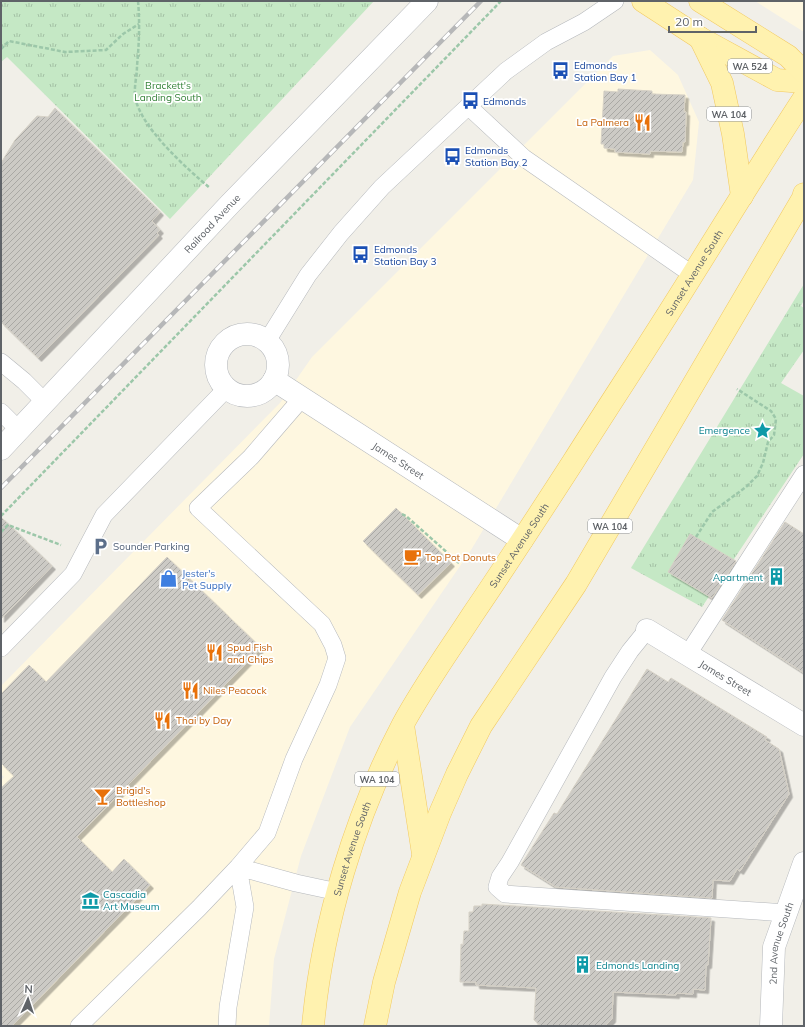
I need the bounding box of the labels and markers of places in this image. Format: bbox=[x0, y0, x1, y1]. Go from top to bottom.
place label: Edmonds Station Bay 1 bbox=[574, 59, 636, 84]
bus stop icon: Edmonds Station Bay 1 bbox=[551, 61, 571, 81]
bus stop icon: Edmonds bbox=[460, 91, 480, 111]
place label: Edmonds bbox=[483, 95, 526, 108]
restaurant icon: La Palmera bbox=[632, 112, 652, 132]
place label: La Palmera bbox=[576, 116, 629, 129]
place label: Edmonds Station Bay 2 bbox=[465, 144, 527, 169]
bus stop icon: Edmonds Station Bay 2 bbox=[442, 146, 462, 166]
place label: Edmonds Station Bay 3 bbox=[374, 243, 436, 268]
bus stop icon: Edmonds Station Bay 3 bbox=[351, 245, 371, 265]
place icon: Emergence bbox=[753, 420, 773, 440]
place label: Emergence bbox=[699, 424, 750, 437]
parking icon: Sounder Parking bbox=[90, 536, 110, 556]
place label: Sounder Parking bbox=[113, 540, 190, 553]
cafe icon: Top Pot Donuts bbox=[402, 547, 422, 567]
place label: Top Pot Donuts bbox=[425, 551, 496, 564]
place label: Jester's Pet Supply bbox=[182, 567, 232, 592]
building icon: Apartment bbox=[766, 567, 786, 587]
shop icon: Jester's Pet Supply bbox=[159, 569, 179, 589]
place label: Apartment bbox=[713, 571, 763, 584]
place label: Spud Fish and Chips bbox=[227, 641, 274, 666]
restaurant icon: Spud Fish and Chips bbox=[204, 643, 224, 663]
restaurant icon: Niles Peacock bbox=[180, 680, 200, 700]
place label: Niles Peacock bbox=[203, 684, 267, 697]
restaurant icon: Thai by Day bbox=[153, 710, 173, 730]
place label: Thai by Day bbox=[176, 714, 232, 727]
place label: Brigid's Bottleshop bbox=[116, 784, 166, 809]
bar icon: Brigid's Bottleshop bbox=[93, 786, 113, 806]
place label: Cascadia Art Museum bbox=[103, 888, 160, 913]
museum icon: Cascadia Art Museum bbox=[80, 890, 100, 910]
building icon: Edmonds Landing bbox=[573, 955, 593, 975]
place label: Edmonds Landing bbox=[596, 959, 679, 972]

